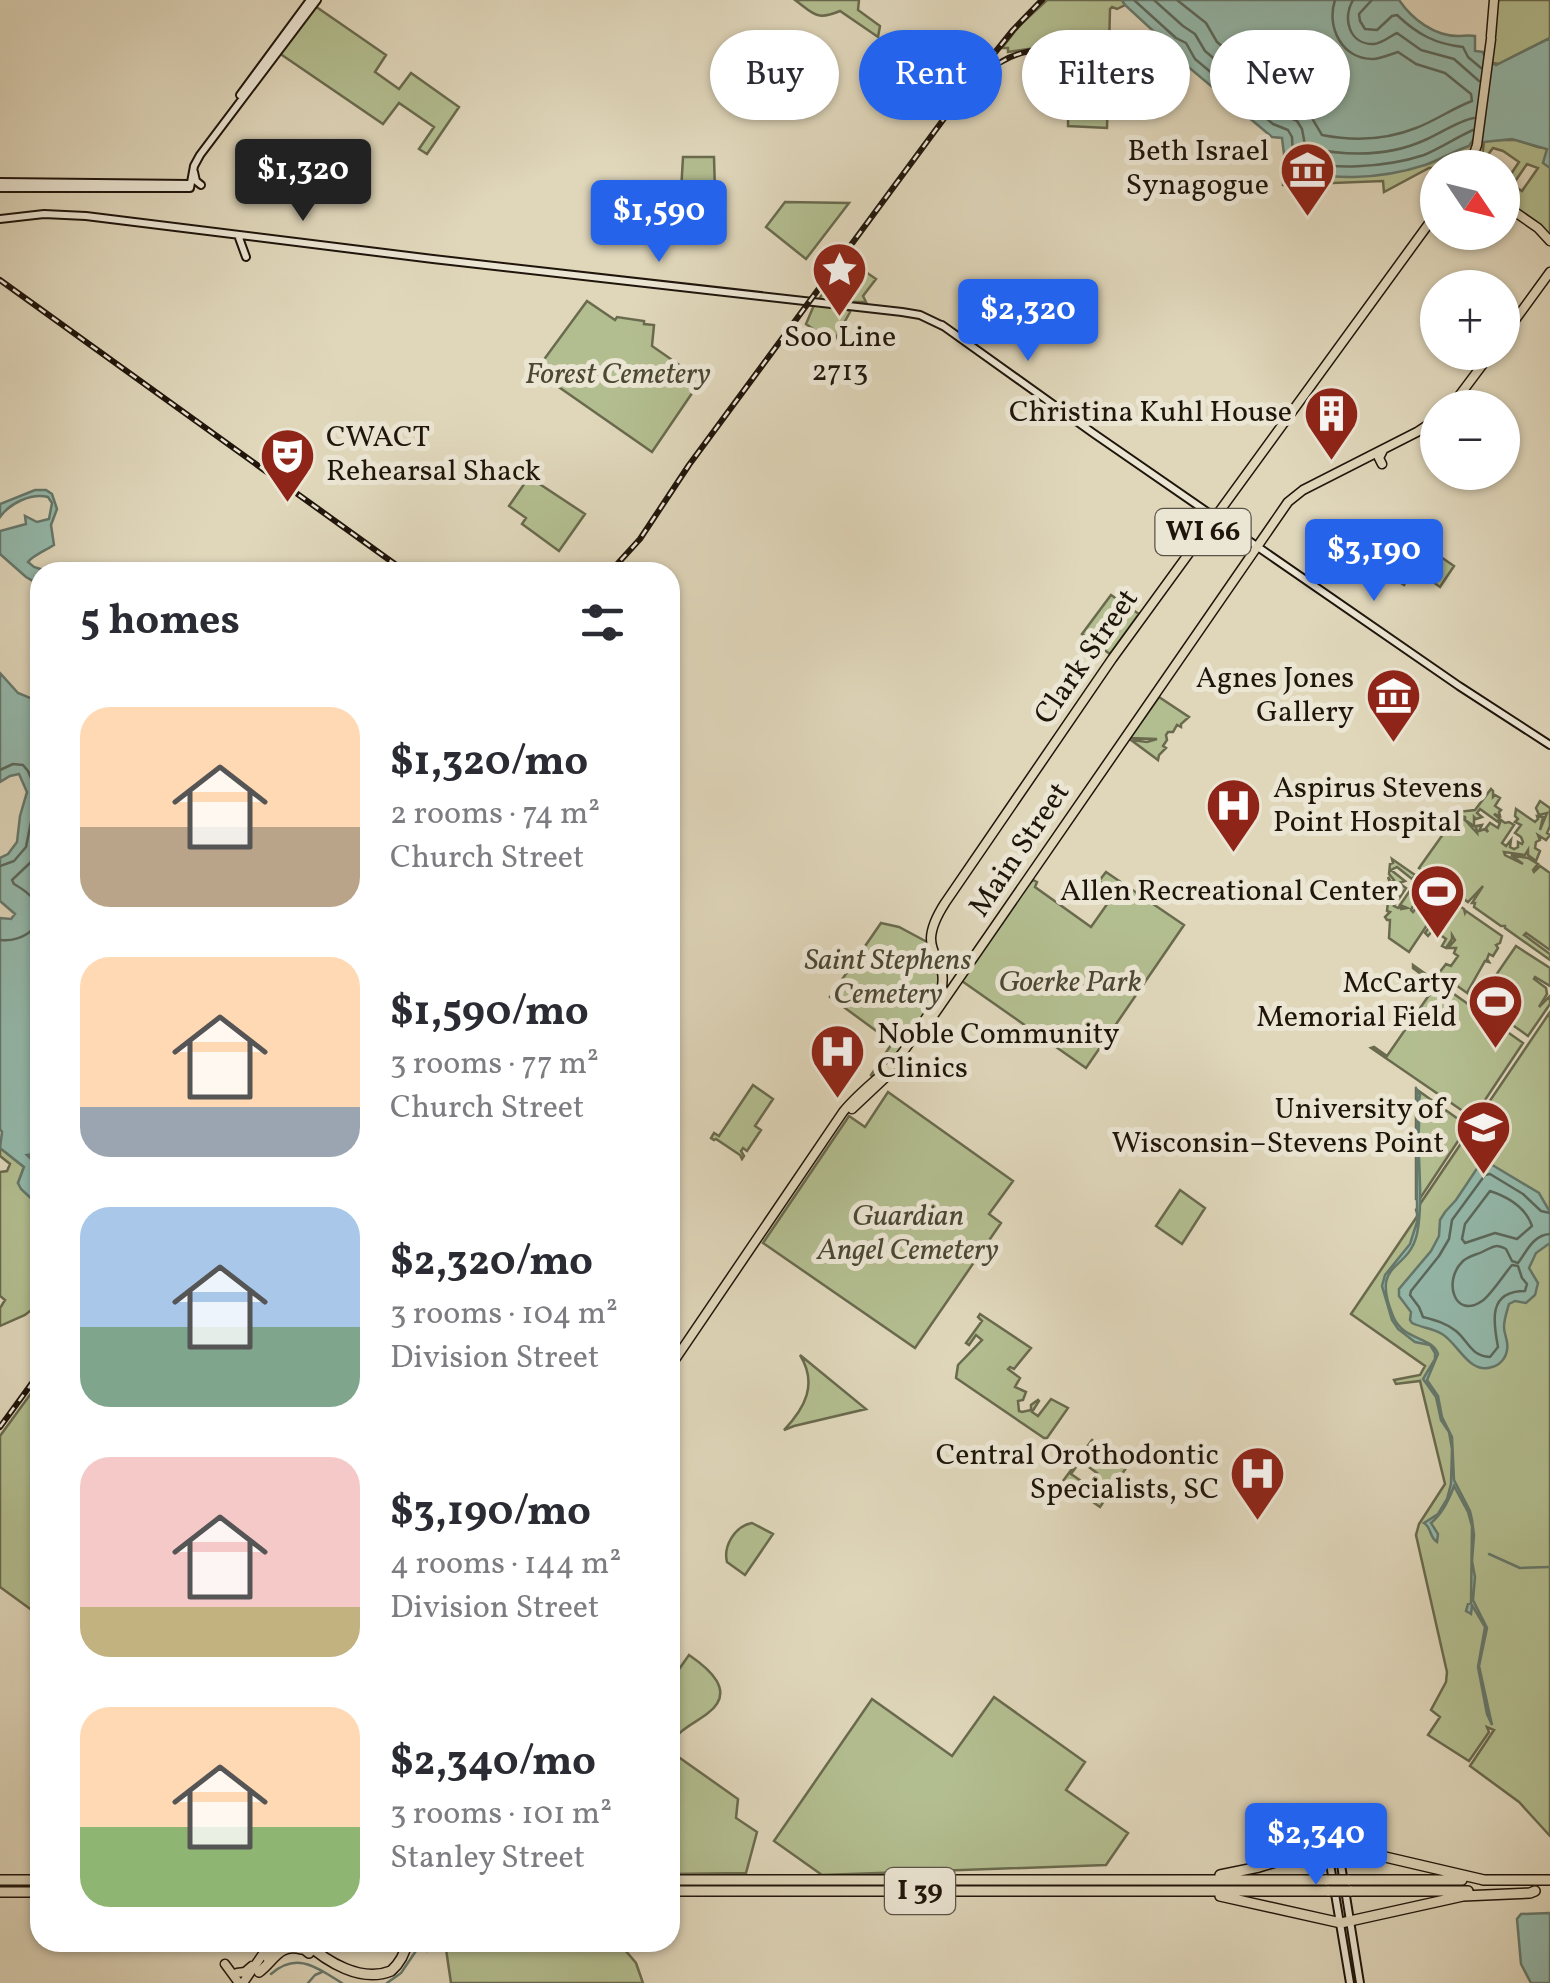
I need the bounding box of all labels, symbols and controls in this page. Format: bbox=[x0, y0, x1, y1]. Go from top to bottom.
chip: Buy bbox=[710, 30, 839, 120]
chip: Rent bbox=[859, 30, 1002, 120]
chip: Filters bbox=[1022, 30, 1190, 120]
chip: New bbox=[1210, 30, 1350, 120]
place label: Beth Israel Synagogue bbox=[1126, 131, 1269, 207]
pin: $1,320 bbox=[222, 139, 384, 224]
museum icon: Beth Israel Synagogue bbox=[1278, 139, 1338, 218]
text: $1,320 bbox=[257, 149, 349, 193]
north arrow bbox=[1420, 150, 1520, 250]
map controls bbox=[1420, 150, 1520, 490]
pin: $1,590 bbox=[578, 180, 740, 265]
text: $1,590 bbox=[613, 190, 705, 234]
place icon: Soo Line 2713 bbox=[810, 240, 870, 319]
button: + bbox=[1420, 270, 1520, 370]
pin: $2,320 bbox=[947, 279, 1109, 364]
text: $2,320 bbox=[980, 289, 1076, 333]
place label: Soo Line 2713 bbox=[784, 317, 896, 393]
park label: Forest Cemetery bbox=[525, 354, 711, 396]
building icon: Christina Kuhl House bbox=[1301, 383, 1361, 462]
button: − bbox=[1420, 390, 1520, 490]
place label: Christina Kuhl House bbox=[1009, 392, 1292, 434]
place label: CWACT Rehearsal Shack bbox=[326, 417, 541, 493]
theatre icon: CWACT Rehearsal Shack bbox=[257, 425, 317, 504]
road number: WI 66 bbox=[1156, 509, 1250, 555]
pin: $3,190 bbox=[1293, 519, 1455, 604]
text: $3,190 bbox=[1327, 529, 1421, 573]
street label: Clark Street bbox=[1025, 581, 1149, 733]
text: 5 homes bbox=[80, 593, 240, 652]
icon: filters bbox=[575, 595, 630, 650]
place label: Agnes Jones Gallery bbox=[1196, 658, 1354, 734]
museum icon: Agnes Jones Gallery bbox=[1363, 666, 1423, 745]
text: $1,320/mo bbox=[390, 734, 588, 793]
icon: home bbox=[160, 747, 280, 867]
place label: Aspirus Stevens Point Hospital bbox=[1273, 768, 1483, 844]
street label: Main Street bbox=[959, 774, 1081, 926]
hospital icon: Aspirus Stevens Point Hospital bbox=[1204, 776, 1264, 855]
text: 2 rooms · 74 m² bbox=[390, 793, 600, 837]
text: Church Street bbox=[390, 837, 584, 881]
sports icon: Allen Recreational Center bbox=[1407, 862, 1467, 941]
place label: Allen Recreational Center bbox=[1060, 871, 1398, 913]
park label: Saint Stephens Cemetery bbox=[805, 940, 971, 1016]
park label: Goerke Park bbox=[998, 962, 1142, 1004]
place label: McCarty Memorial Field bbox=[1256, 963, 1457, 1039]
sports icon: McCarty Memorial Field bbox=[1466, 971, 1526, 1050]
text: $1,590/mo bbox=[390, 984, 589, 1043]
icon: home bbox=[160, 997, 280, 1117]
place label: Noble Community Clinics bbox=[877, 1014, 1120, 1090]
hospital icon: Noble Community Clinics bbox=[808, 1022, 868, 1101]
text: 3 rooms · 77 m² bbox=[390, 1043, 599, 1087]
text: Church Street bbox=[390, 1087, 584, 1131]
place label: University of Wisconsin–Stevens Point bbox=[1111, 1089, 1447, 1165]
school or university icon: University of Wisconsin–Stevens Point bbox=[1453, 1097, 1513, 1176]
park label: Guardian Angel Cemetery bbox=[816, 1196, 999, 1272]
text: $2,320/mo bbox=[390, 1234, 593, 1293]
icon: home bbox=[160, 1247, 280, 1367]
text: 3 rooms · 104 m² bbox=[390, 1293, 618, 1337]
text: Division Street bbox=[390, 1337, 599, 1381]
place label: Central Orothodontic Specialists, SC bbox=[936, 1435, 1219, 1511]
hospital icon: Central Orothodontic Specialists, SC bbox=[1228, 1443, 1288, 1522]
text: $3,190/mo bbox=[390, 1484, 591, 1543]
icon: home bbox=[160, 1497, 280, 1617]
text: 4 rooms · 144 m² bbox=[390, 1543, 621, 1587]
text: Division Street bbox=[390, 1587, 599, 1631]
text: $2,340/mo bbox=[390, 1734, 596, 1793]
icon: home bbox=[160, 1747, 280, 1867]
text: 3 rooms · 101 m² bbox=[390, 1793, 612, 1837]
pin: $2,340 bbox=[1235, 1803, 1397, 1888]
text: $2,340 bbox=[1267, 1813, 1365, 1857]
text: Stanley Street bbox=[390, 1837, 585, 1881]
road number: I 39 bbox=[885, 1868, 955, 1914]

